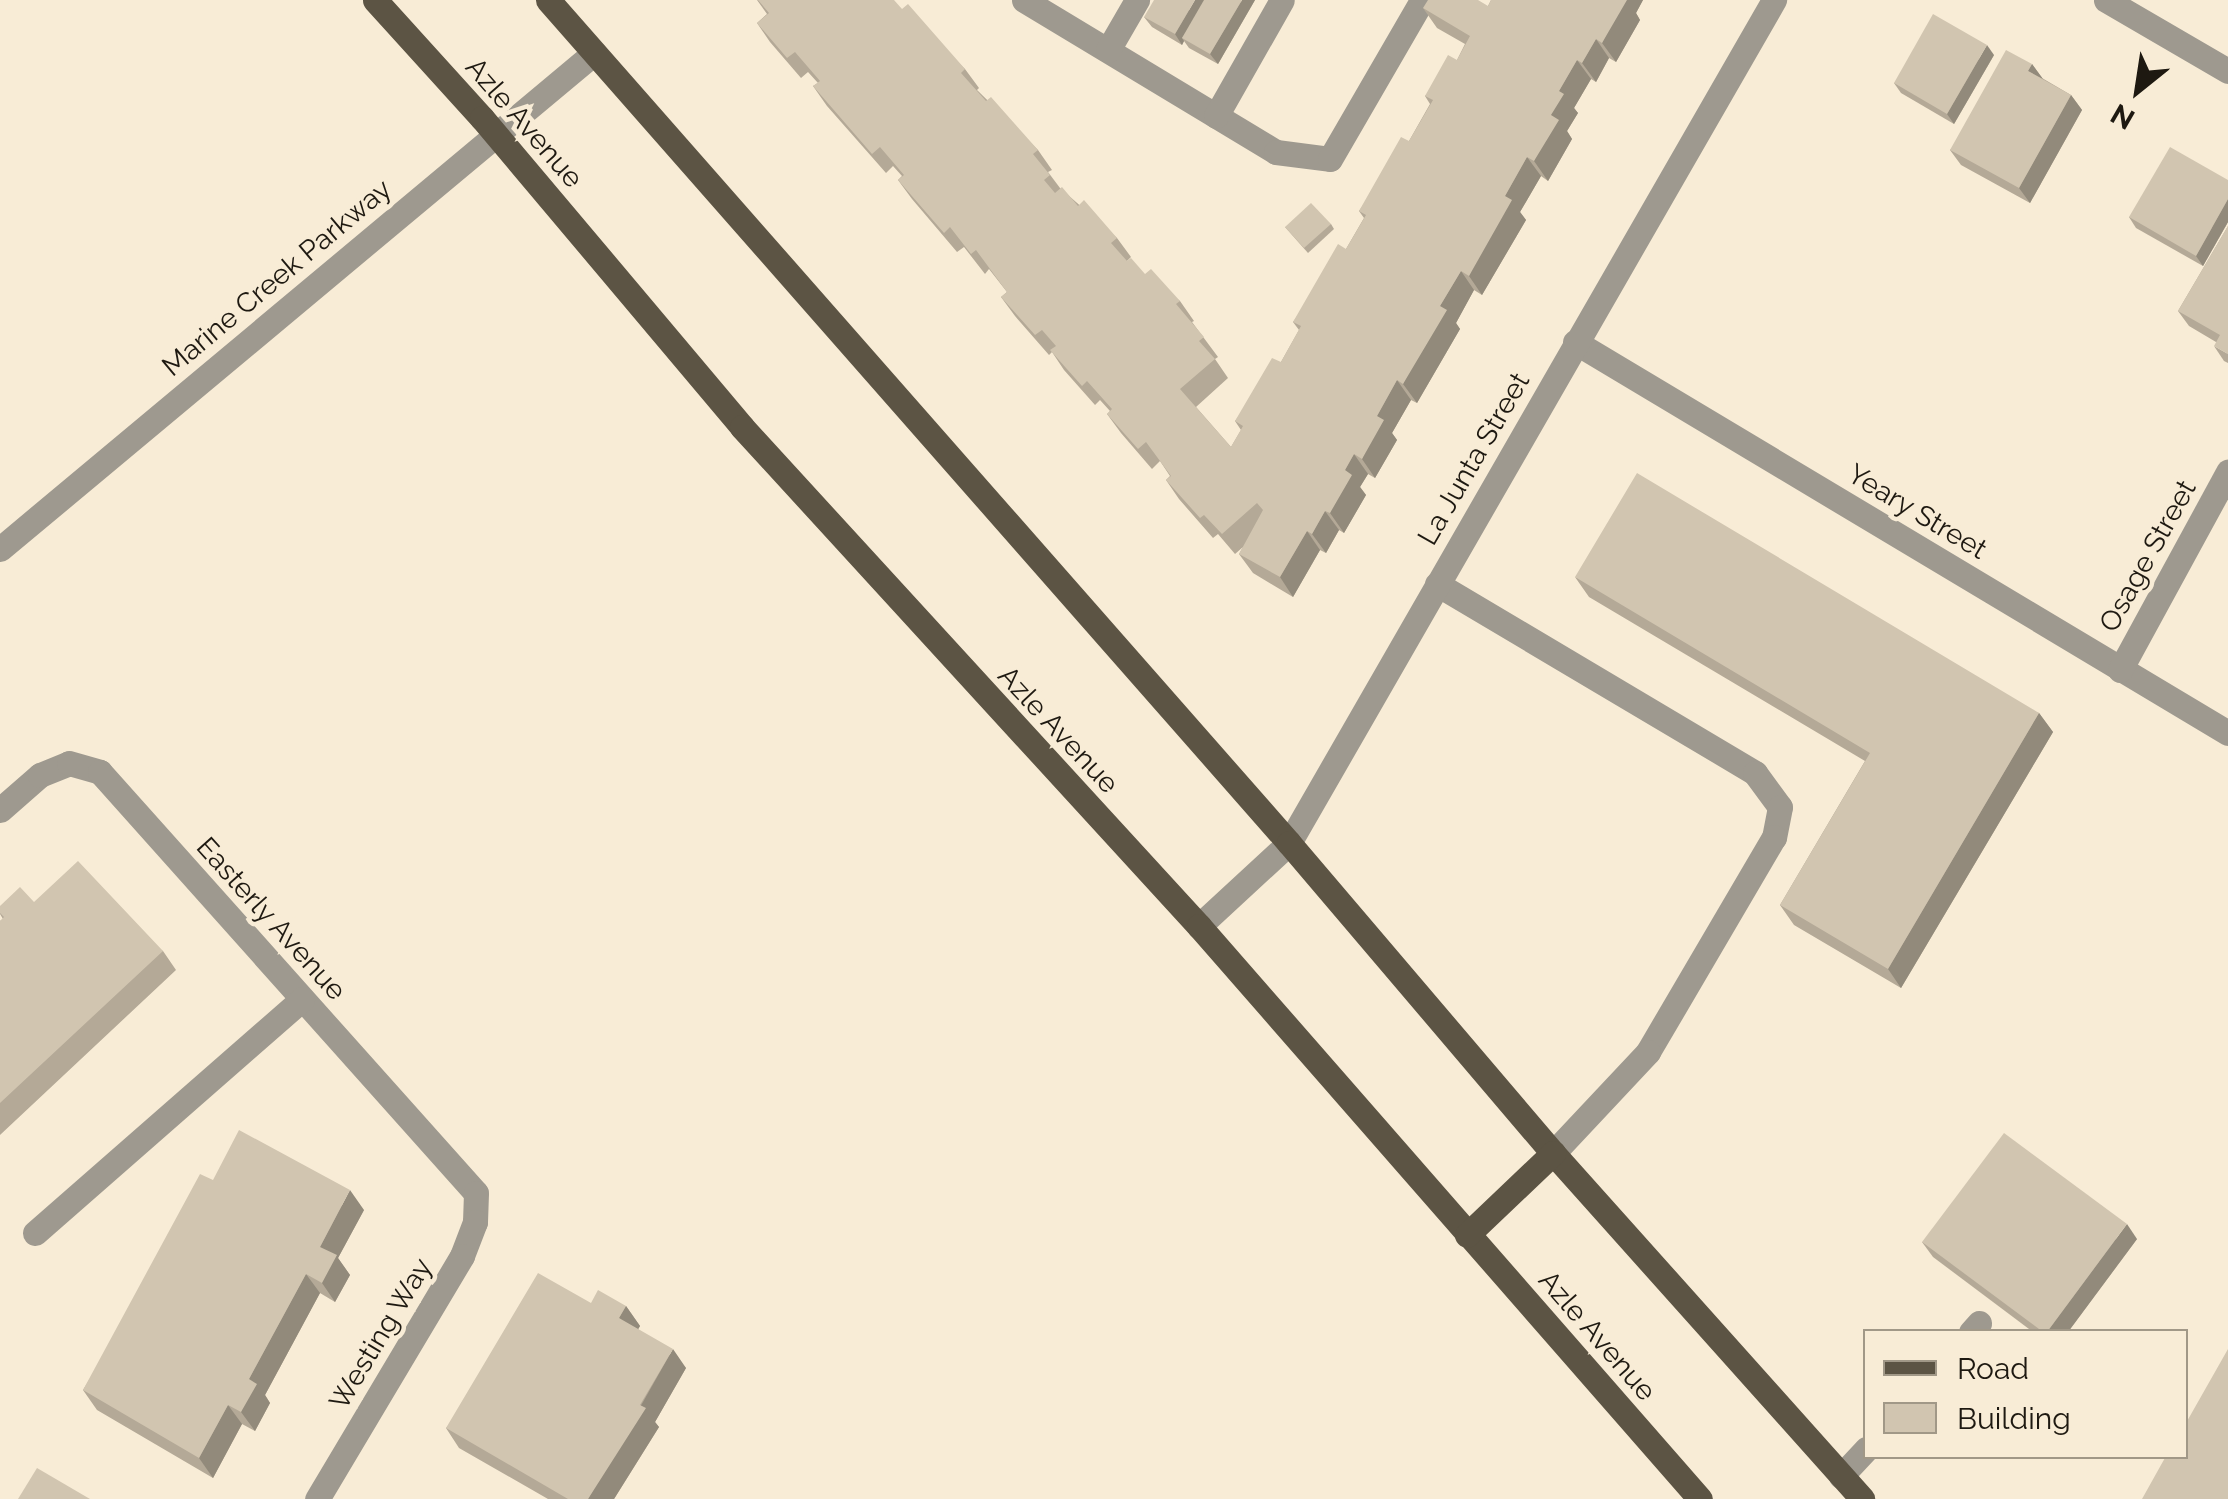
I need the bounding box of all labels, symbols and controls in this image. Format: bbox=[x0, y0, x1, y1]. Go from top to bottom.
north arrow bbox=[2088, 40, 2188, 140]
street label: Azle Avenue bbox=[458, 51, 590, 195]
text: N bbox=[2105, 97, 2140, 136]
street label: Marine Creek Parkway bbox=[156, 172, 398, 384]
street label: La Junta Street bbox=[1411, 366, 1537, 552]
street label: Yeary Street bbox=[1841, 457, 1993, 567]
street label: Osage Street bbox=[2093, 474, 2203, 638]
street label: Azle Avenue bbox=[990, 659, 1126, 801]
street label: Easterly Avenue bbox=[189, 830, 353, 1008]
street label: Westing Way bbox=[322, 1252, 440, 1416]
street label: Azle Avenue bbox=[1531, 1264, 1663, 1408]
legend bbox=[1863, 1329, 2188, 1459]
text: Road bbox=[1957, 1351, 2029, 1386]
text: Building bbox=[1957, 1401, 2071, 1436]

